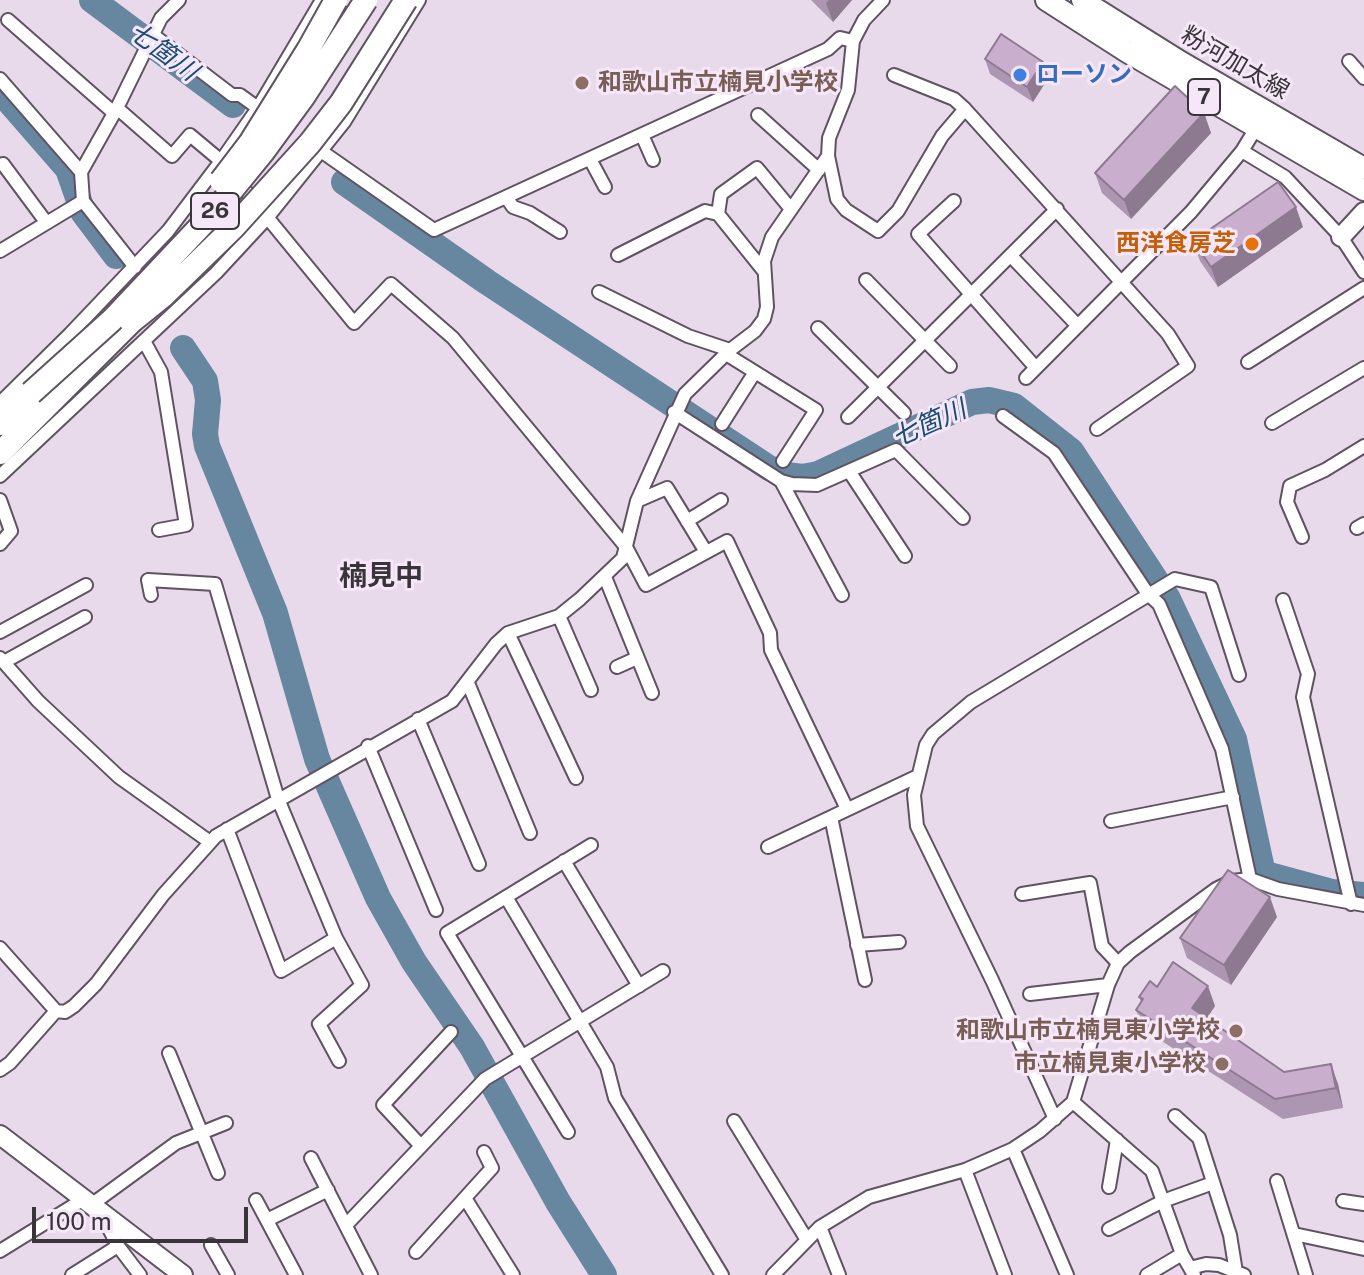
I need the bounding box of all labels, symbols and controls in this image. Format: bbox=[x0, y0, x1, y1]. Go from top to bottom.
water label: 七箇川 bbox=[122, 16, 204, 88]
street label: 粉河加太線 bbox=[1176, 21, 1294, 105]
place label: ローソン bbox=[1036, 61, 1132, 89]
marker: ローソン bbox=[1011, 66, 1029, 84]
place label: 和歌山市立楠見小学校 bbox=[598, 69, 838, 97]
marker: 和歌山市立楠見小学校 bbox=[573, 74, 591, 92]
road number: 7 bbox=[1188, 79, 1220, 115]
road number: 26 bbox=[191, 193, 239, 229]
place label: 西洋食房芝 bbox=[1116, 230, 1236, 258]
marker: 西洋食房芝 bbox=[1243, 235, 1261, 253]
water label: 七箇川 bbox=[887, 394, 971, 454]
district label: 楠見中 bbox=[339, 559, 423, 593]
place label: 和歌山市立楠見東小学校 bbox=[956, 1017, 1220, 1045]
marker: 和歌山市立楠見東小学校 bbox=[1227, 1022, 1245, 1040]
place label: 市立楠見東小学校 bbox=[1014, 1050, 1206, 1078]
marker: 市立楠見東小学校 bbox=[1213, 1055, 1231, 1073]
scale bar bbox=[36, 1191, 252, 1241]
text: 100 m bbox=[46, 1207, 112, 1235]

